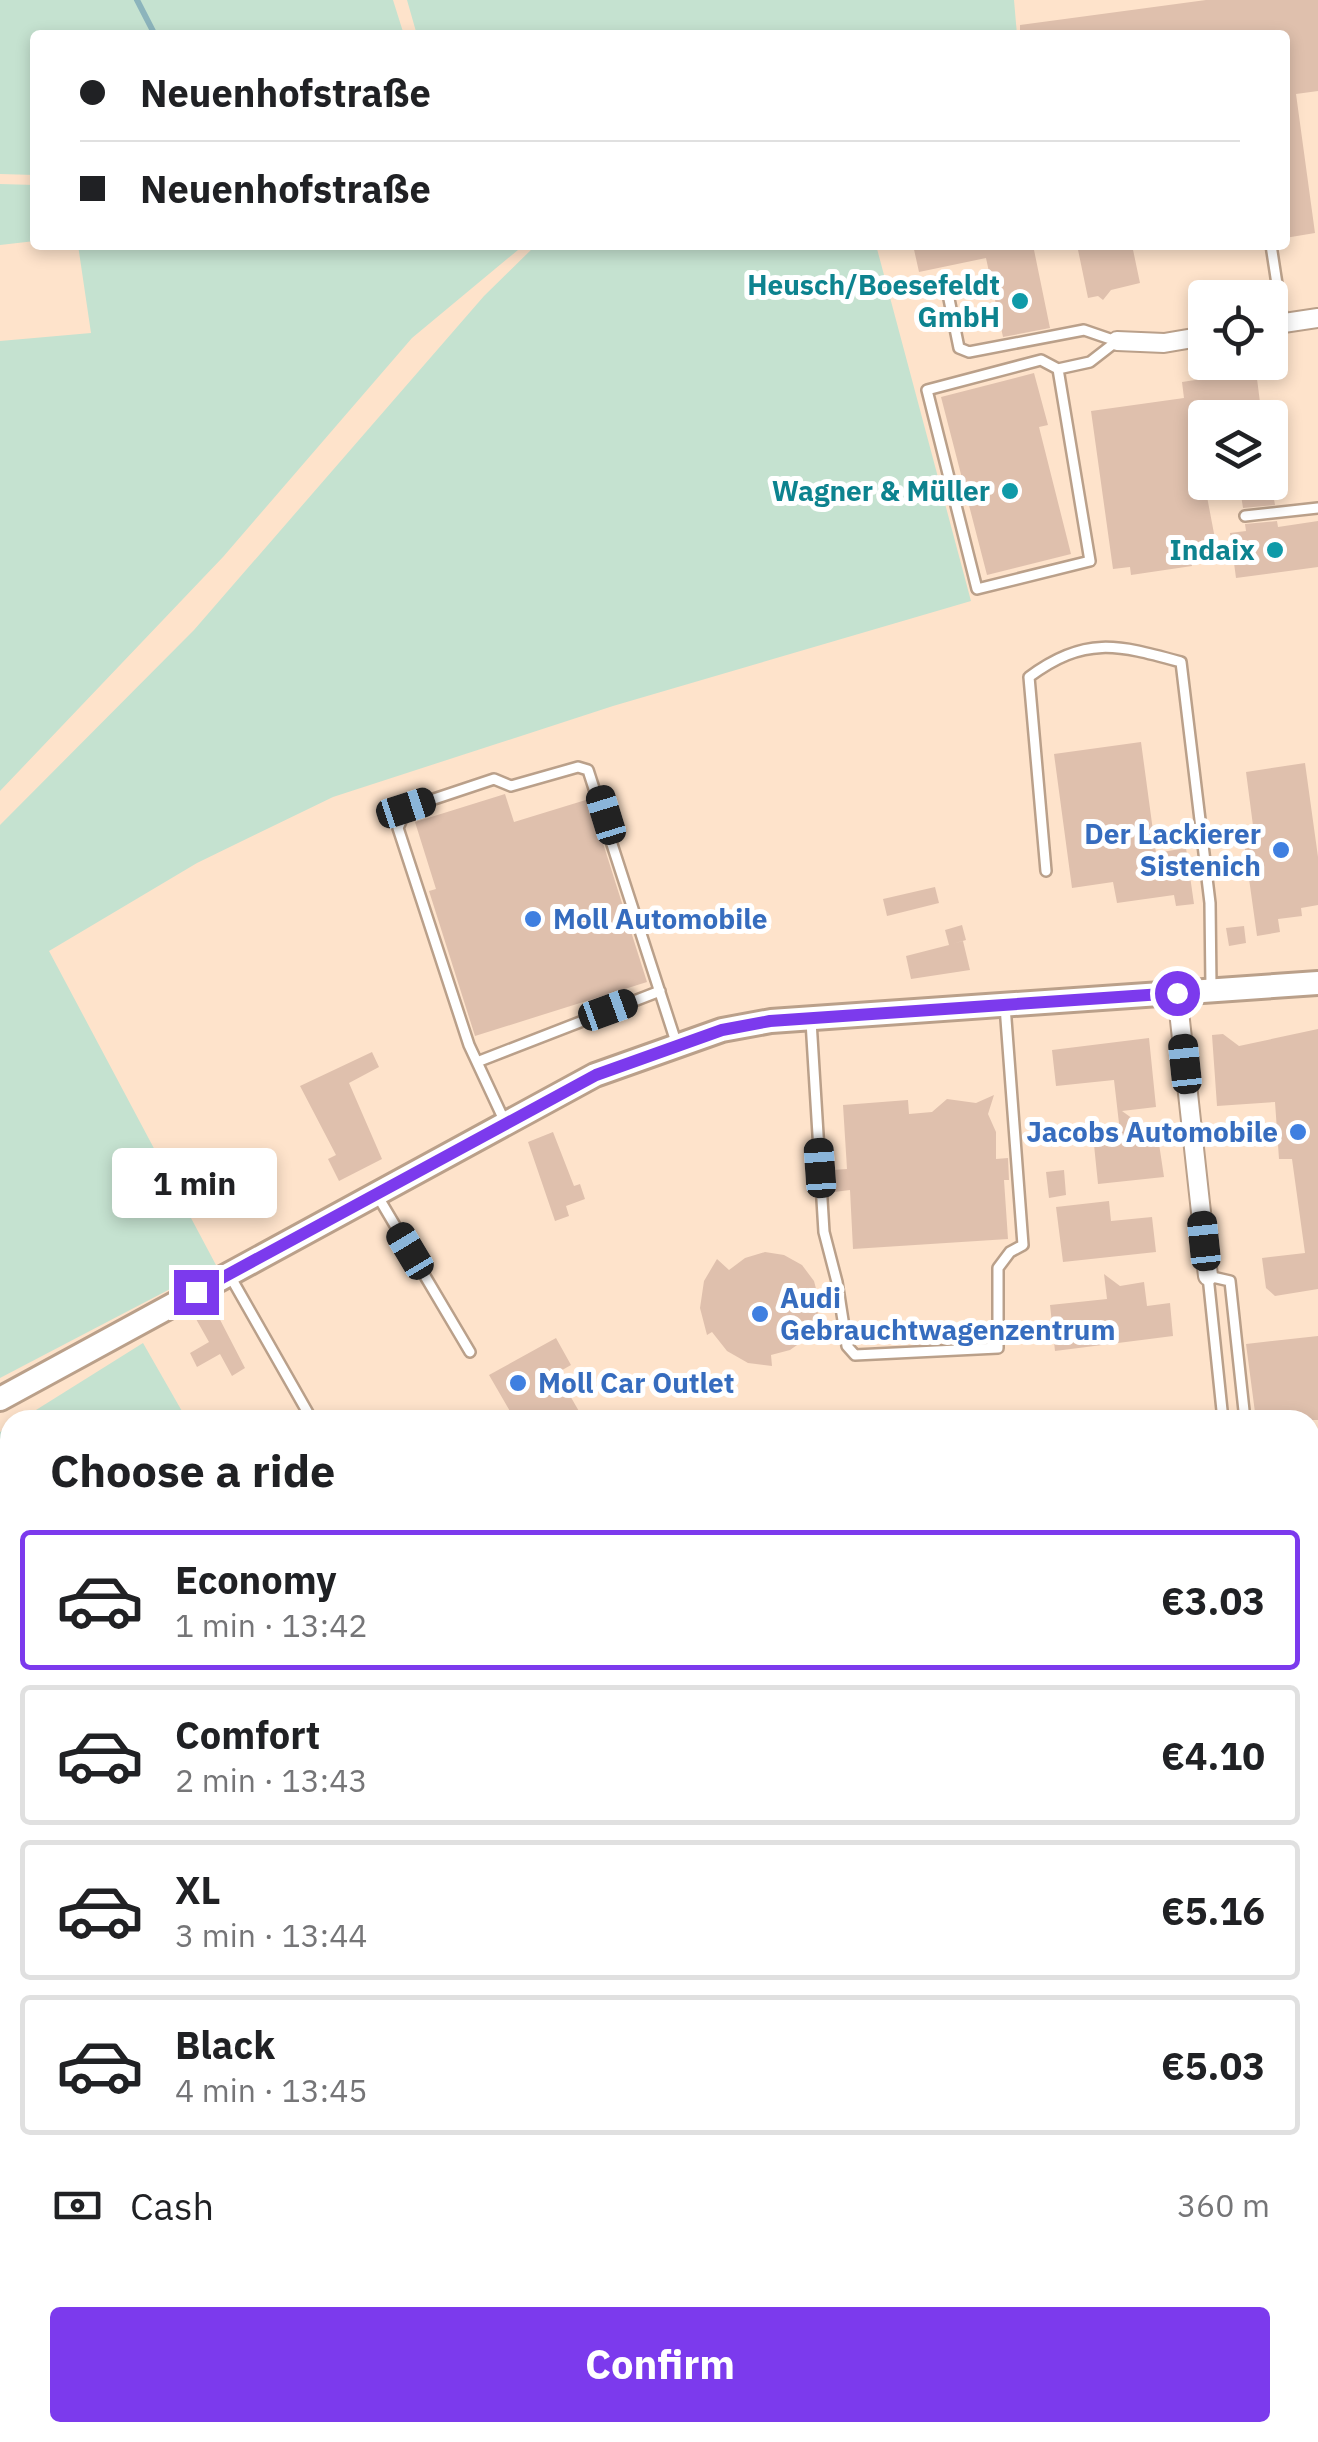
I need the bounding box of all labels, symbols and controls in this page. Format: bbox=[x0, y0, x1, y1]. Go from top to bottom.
text: Neuenhofstraße bbox=[140, 68, 431, 117]
text: Neuenhofstraße bbox=[140, 164, 431, 213]
place label: Heusch/Boesefeldt GmbH bbox=[747, 266, 1000, 335]
map controls bbox=[1188, 280, 1288, 500]
button: locate bbox=[1188, 280, 1288, 380]
marker: Heusch/Boesefeldt GmbH bbox=[1009, 290, 1031, 312]
button: layers bbox=[1188, 400, 1288, 500]
place label: Wagner & Müller bbox=[772, 472, 990, 509]
marker: Wagner & Müller bbox=[999, 480, 1021, 502]
place label: Indaix bbox=[1170, 531, 1255, 568]
marker: Indaix bbox=[1264, 539, 1286, 561]
car bbox=[583, 782, 629, 848]
car bbox=[373, 784, 439, 832]
place label: Der Lackierer Sistenich bbox=[1084, 815, 1261, 884]
marker: Der Lackierer Sistenich bbox=[1270, 839, 1292, 861]
place label: Moll Automobile bbox=[553, 900, 767, 937]
marker: Moll Automobile bbox=[522, 908, 544, 930]
route start bbox=[1155, 971, 1200, 1016]
car bbox=[575, 986, 641, 1034]
car bbox=[1167, 1033, 1203, 1095]
place label: Jacobs Automobile bbox=[1026, 1113, 1278, 1150]
marker: Jacobs Automobile bbox=[1287, 1121, 1309, 1143]
car bbox=[803, 1137, 837, 1199]
callout: 1 min bbox=[114, 1147, 278, 1217]
text: 1 min bbox=[153, 1162, 236, 1204]
car bbox=[1186, 1210, 1222, 1272]
car bbox=[382, 1218, 438, 1284]
route end bbox=[174, 1270, 219, 1315]
place label: Audi Gebrauchtwagenzentrum bbox=[780, 1279, 1115, 1348]
marker: Audi Gebrauchtwagenzentrum bbox=[749, 1303, 771, 1325]
place label: Moll Car Outlet bbox=[538, 1364, 735, 1401]
marker: Moll Car Outlet bbox=[507, 1372, 529, 1394]
text: Choose a ride bbox=[50, 1441, 335, 1499]
icon: car bbox=[55, 1555, 145, 1645]
text: Economy bbox=[175, 1555, 337, 1604]
text: €3.03 bbox=[1161, 1576, 1265, 1625]
text: 1 min · 13:42 bbox=[175, 1604, 368, 1646]
icon: car bbox=[55, 1710, 145, 1800]
text: Comfort bbox=[175, 1710, 320, 1759]
text: €4.10 bbox=[1161, 1731, 1265, 1780]
text: 2 min · 13:43 bbox=[175, 1759, 368, 1801]
icon: car bbox=[55, 1865, 145, 1955]
text: XL bbox=[175, 1865, 221, 1914]
text: €5.16 bbox=[1161, 1886, 1265, 1935]
text: 3 min · 13:44 bbox=[175, 1914, 368, 1956]
icon: car bbox=[55, 2020, 145, 2110]
text: Black bbox=[175, 2020, 275, 2069]
text: €5.03 bbox=[1161, 2041, 1265, 2090]
text: 4 min · 13:45 bbox=[175, 2069, 368, 2111]
icon: cash bbox=[50, 2178, 105, 2233]
text: Cash bbox=[130, 2181, 214, 2230]
text: 360 m bbox=[1177, 2184, 1270, 2226]
button: Confirm bbox=[50, 2307, 1270, 2422]

